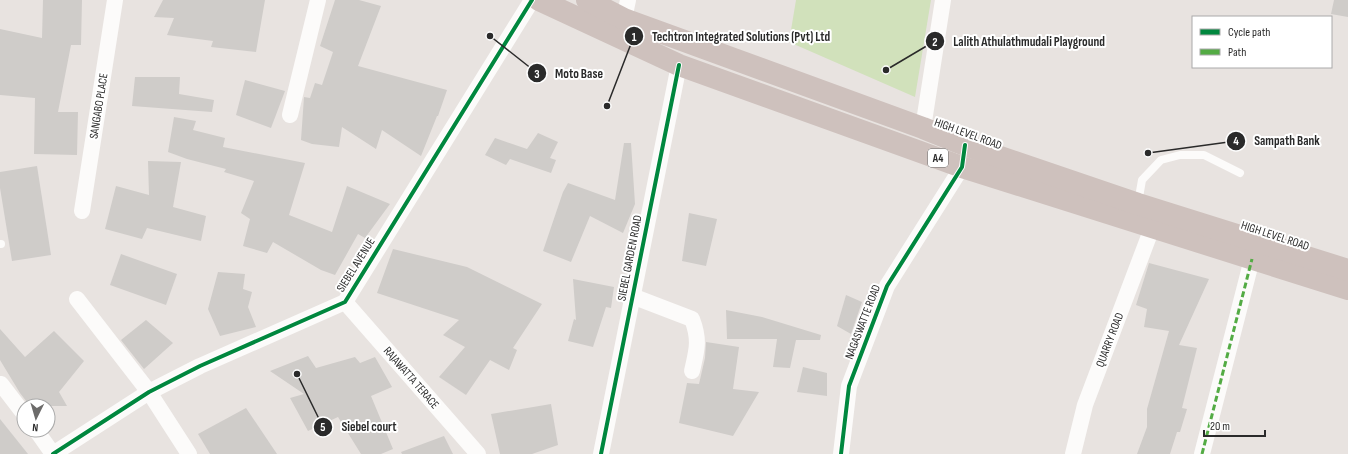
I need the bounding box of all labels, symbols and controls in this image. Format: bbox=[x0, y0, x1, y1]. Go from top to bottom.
legend bbox=[1192, 16, 1332, 68]
callout: Techtron Integrated Solutions (Pvt) Ltd bbox=[624, 24, 838, 49]
text: Cycle path bbox=[1228, 25, 1270, 40]
text: Techtron Integrated Solutions (Pvt) Ltd bbox=[652, 29, 830, 45]
callout: Lalith Athulathmudali Playground bbox=[925, 29, 1113, 54]
text: 1 bbox=[632, 30, 637, 45]
text: Lalith Athulathmudali Playground bbox=[953, 34, 1105, 50]
text: 2 bbox=[932, 35, 938, 50]
text: Path bbox=[1228, 45, 1246, 60]
callout: Moto Base bbox=[527, 61, 611, 86]
text: Moto Base bbox=[555, 66, 603, 82]
text: 3 bbox=[534, 67, 540, 82]
street label: SANGABO PLACE bbox=[86, 72, 112, 140]
street label: HIGH LEVEL ROAD bbox=[932, 115, 1004, 153]
callout: Sampath Bank bbox=[1226, 128, 1328, 153]
text: Sampath Bank bbox=[1254, 133, 1320, 149]
text: 4 bbox=[1233, 134, 1239, 149]
road number: A4 bbox=[928, 149, 948, 167]
street label: SIEBEL GARDEN ROAD bbox=[614, 214, 646, 302]
street label: HIGH LEVEL ROAD bbox=[1239, 218, 1311, 254]
street label: SIEBEL AVENUE bbox=[333, 235, 379, 295]
street label: NAGASWATTE ROAD bbox=[842, 283, 884, 361]
street label: QUARRY ROAD bbox=[1093, 311, 1127, 369]
street label: RAJAWATTA TERACE bbox=[380, 344, 442, 412]
north arrow bbox=[16, 398, 56, 438]
scale bar bbox=[1204, 412, 1265, 438]
callout: Siebel court bbox=[313, 414, 405, 439]
text: Siebel court bbox=[341, 419, 397, 435]
text: 20 m bbox=[1210, 419, 1230, 434]
text: 5 bbox=[320, 420, 326, 435]
text: N bbox=[32, 421, 39, 434]

